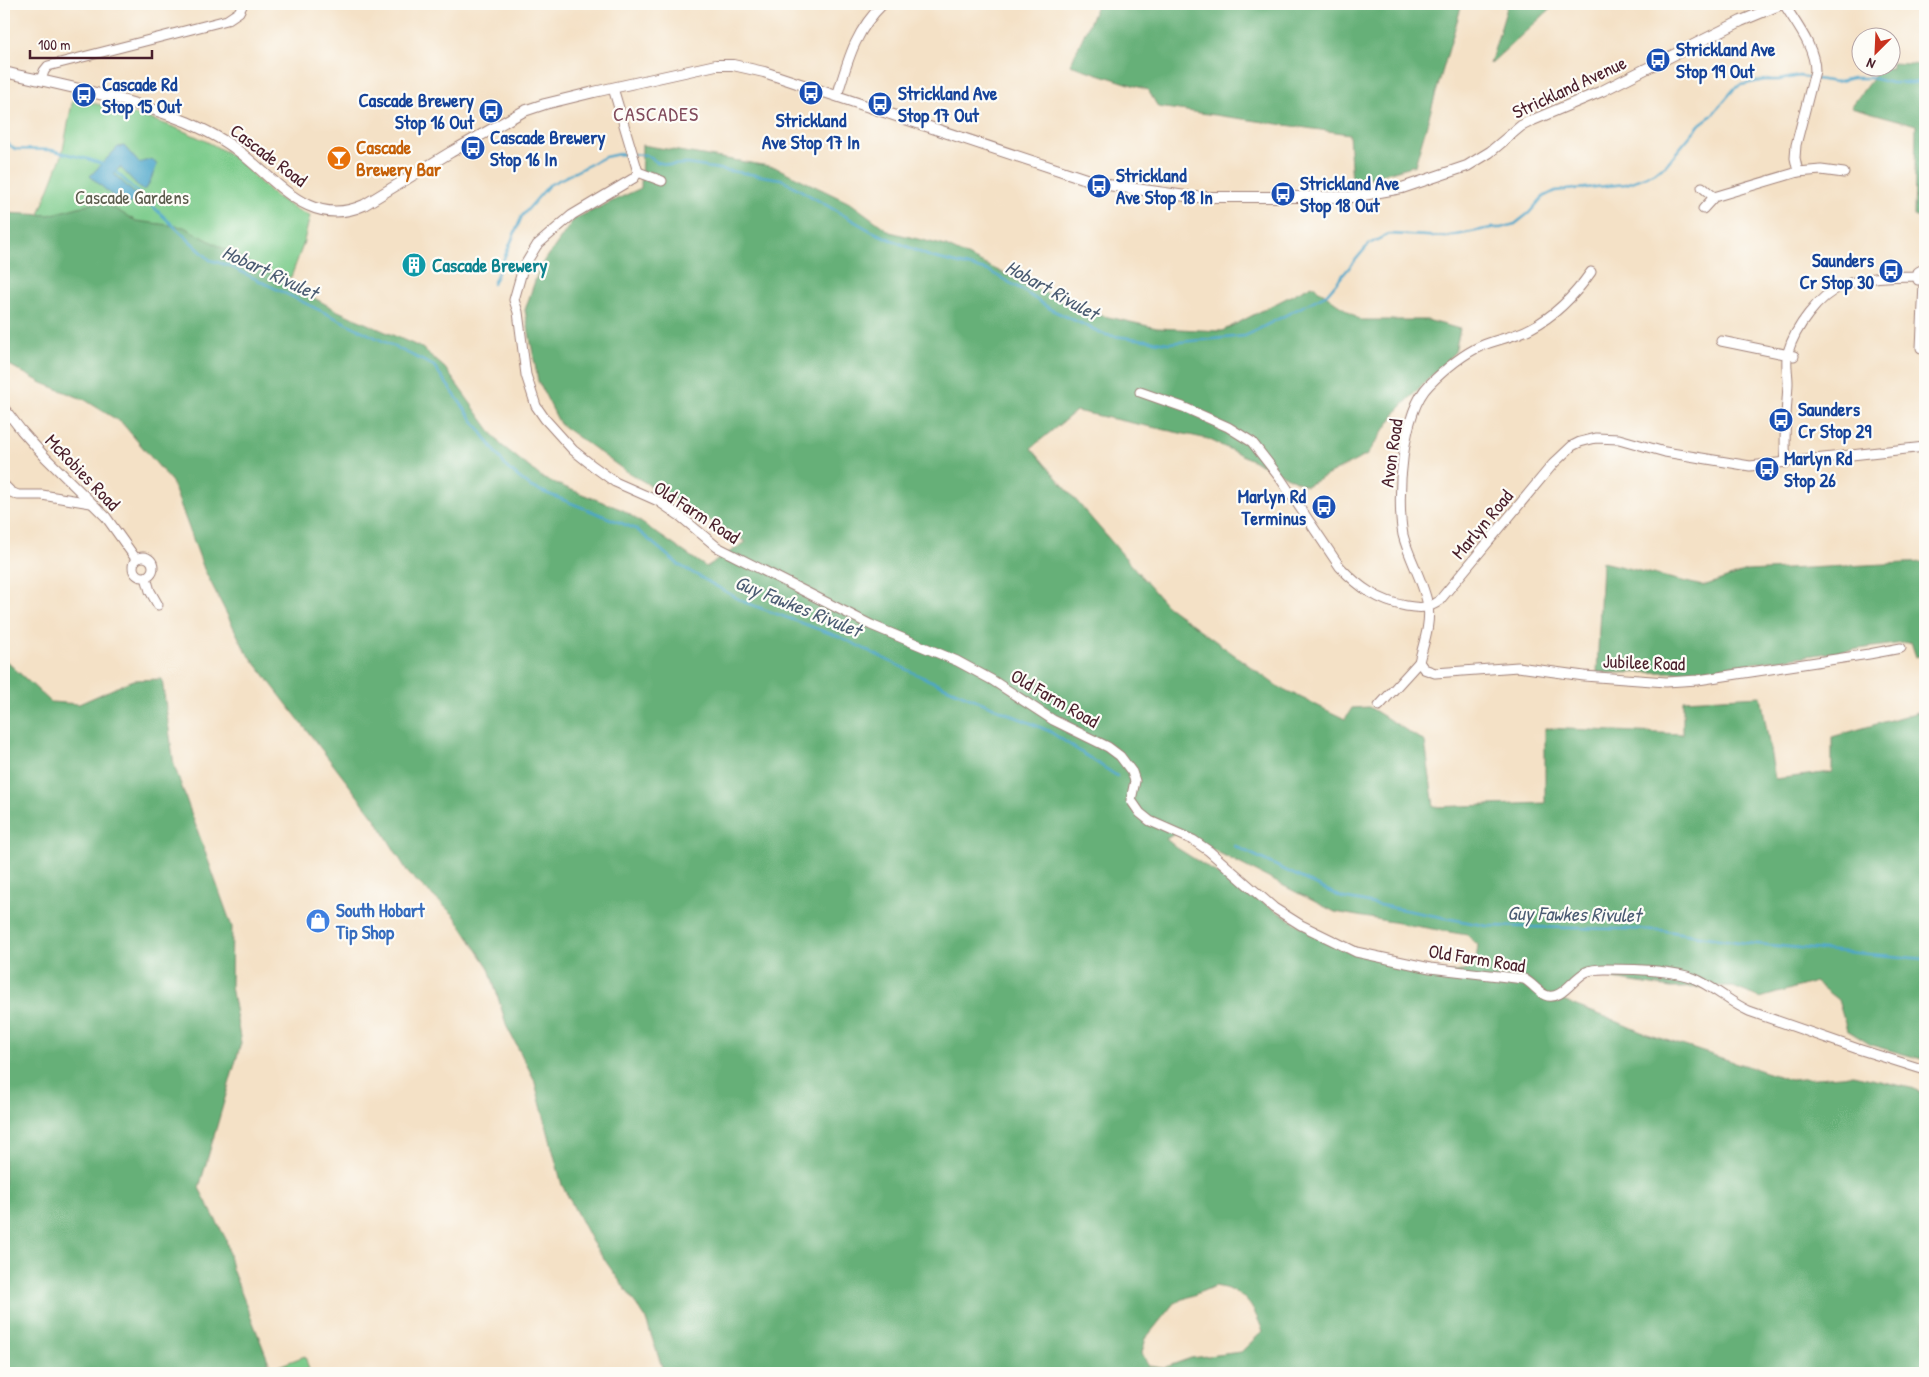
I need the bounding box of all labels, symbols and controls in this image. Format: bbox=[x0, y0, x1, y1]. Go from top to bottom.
scale bar bbox=[30, 28, 152, 60]
north arrow bbox=[1852, 28, 1902, 78]
text: 100 m bbox=[38, 34, 71, 55]
place label: Strickland Ave Stop 19 Out bbox=[1676, 36, 1776, 85]
bus stop icon: Strickland Ave Stop 19 Out bbox=[1645, 47, 1671, 73]
street label: Strickland Avenue bbox=[1508, 49, 1631, 125]
text: N bbox=[1863, 54, 1878, 75]
place label: Cascade Rd Stop 15 Out bbox=[102, 71, 183, 120]
bus stop icon: Strickland Ave Stop 17 In bbox=[798, 80, 824, 106]
place label: Strickland Ave Stop 17 Out bbox=[898, 80, 998, 129]
bus stop icon: Cascade Rd Stop 15 Out bbox=[71, 82, 97, 108]
place label: Cascade Brewery Stop 16 Out bbox=[358, 87, 475, 136]
bus stop icon: Strickland Ave Stop 17 Out bbox=[867, 91, 893, 117]
bus stop icon: Cascade Brewery Stop 16 Out bbox=[478, 98, 504, 124]
district label: CASCADES bbox=[613, 100, 699, 127]
place label: Strickland Ave Stop 17 In bbox=[762, 107, 860, 156]
street label: Cascade Road bbox=[225, 117, 313, 193]
place label: Cascade Brewery Stop 16 In bbox=[490, 124, 606, 173]
place label: Cascade Brewery Bar bbox=[356, 134, 442, 183]
bus stop icon: Cascade Brewery Stop 16 In bbox=[460, 135, 486, 161]
bar icon: Cascade Brewery Bar bbox=[326, 145, 352, 171]
place label: Strickland Ave Stop 18 In bbox=[1116, 162, 1213, 211]
place label: Strickland Ave Stop 18 Out bbox=[1300, 170, 1400, 219]
bus stop icon: Strickland Ave Stop 18 In bbox=[1086, 173, 1112, 199]
bus stop icon: Strickland Ave Stop 18 Out bbox=[1270, 181, 1296, 207]
park label: Cascade Gardens bbox=[75, 184, 189, 210]
water label: Hobart Rivulet bbox=[218, 238, 325, 307]
place label: Saunders Cr Stop 30 bbox=[1799, 247, 1875, 296]
building icon: Cascade Brewery bbox=[401, 252, 427, 278]
place label: Cascade Brewery bbox=[432, 252, 548, 279]
water label: Hobart Rivulet bbox=[1001, 253, 1106, 328]
bus stop icon: Saunders Cr Stop 30 bbox=[1878, 258, 1904, 284]
place label: Saunders Cr Stop 29 bbox=[1798, 396, 1871, 445]
bus stop icon: Saunders Cr Stop 29 bbox=[1768, 407, 1794, 433]
street label: Avon Road bbox=[1373, 417, 1409, 489]
street label: McRobies Road bbox=[40, 428, 127, 516]
place label: Marlyn Rd Stop 26 bbox=[1784, 445, 1853, 494]
bus stop icon: Marlyn Rd Stop 26 bbox=[1754, 456, 1780, 482]
street label: Old Farm Road bbox=[649, 474, 746, 550]
place label: Marlyn Rd Terminus bbox=[1238, 483, 1307, 531]
street label: Marlyn Road bbox=[1445, 483, 1519, 564]
bus stop icon: Marlyn Rd Terminus bbox=[1311, 494, 1337, 520]
water label: Guy Fawkes Rivulet bbox=[731, 568, 868, 645]
street label: Jubilee Road bbox=[1602, 648, 1686, 676]
street label: Old Farm Road bbox=[1006, 662, 1104, 734]
place label: South Hobart Tip Shop bbox=[335, 897, 426, 946]
water label: Guy Fawkes Rivulet bbox=[1507, 899, 1644, 929]
shop icon: South Hobart Tip Shop bbox=[305, 908, 331, 934]
street label: Old Farm Road bbox=[1427, 938, 1528, 979]

